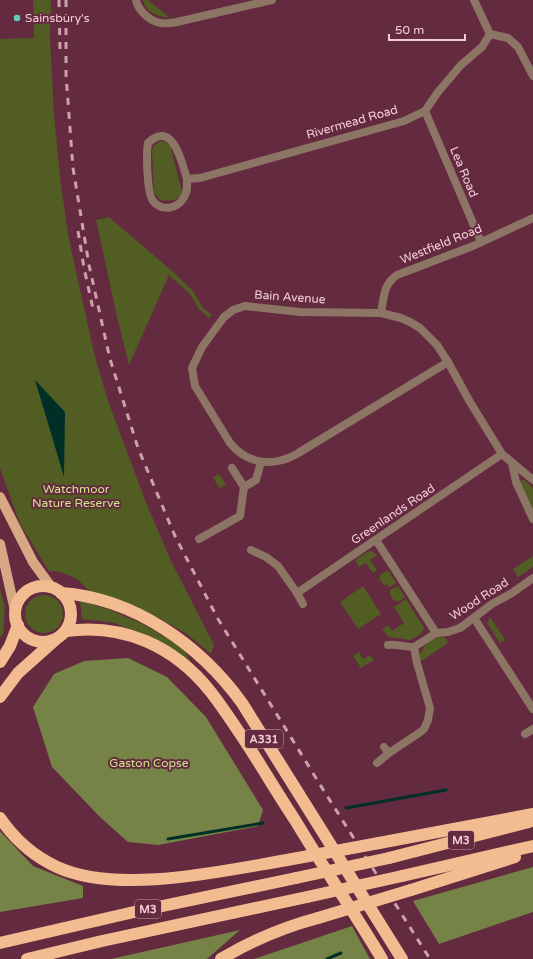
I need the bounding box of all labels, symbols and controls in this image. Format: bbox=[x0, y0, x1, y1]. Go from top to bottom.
place label: Sainsbury's bbox=[25, 11, 90, 25]
marker: Sainsbury's bbox=[12, 13, 22, 23]
scale bar bbox=[389, 16, 465, 42]
text: 50 m bbox=[395, 23, 424, 37]
street label: Rivermead Road bbox=[305, 102, 399, 142]
street label: Lea Road bbox=[447, 145, 481, 199]
street label: Westfield Road bbox=[398, 221, 484, 267]
street label: Bain Avenue bbox=[254, 288, 326, 306]
street label: Greenlands Road bbox=[348, 481, 438, 547]
park label: Watchmoor Nature Reserve bbox=[32, 482, 120, 510]
street label: Wood Road bbox=[447, 575, 511, 623]
road number: A331 bbox=[245, 730, 283, 748]
park label: Gaston Copse bbox=[109, 756, 189, 770]
road number: M3 bbox=[448, 831, 474, 849]
road number: M3 bbox=[135, 900, 161, 918]

